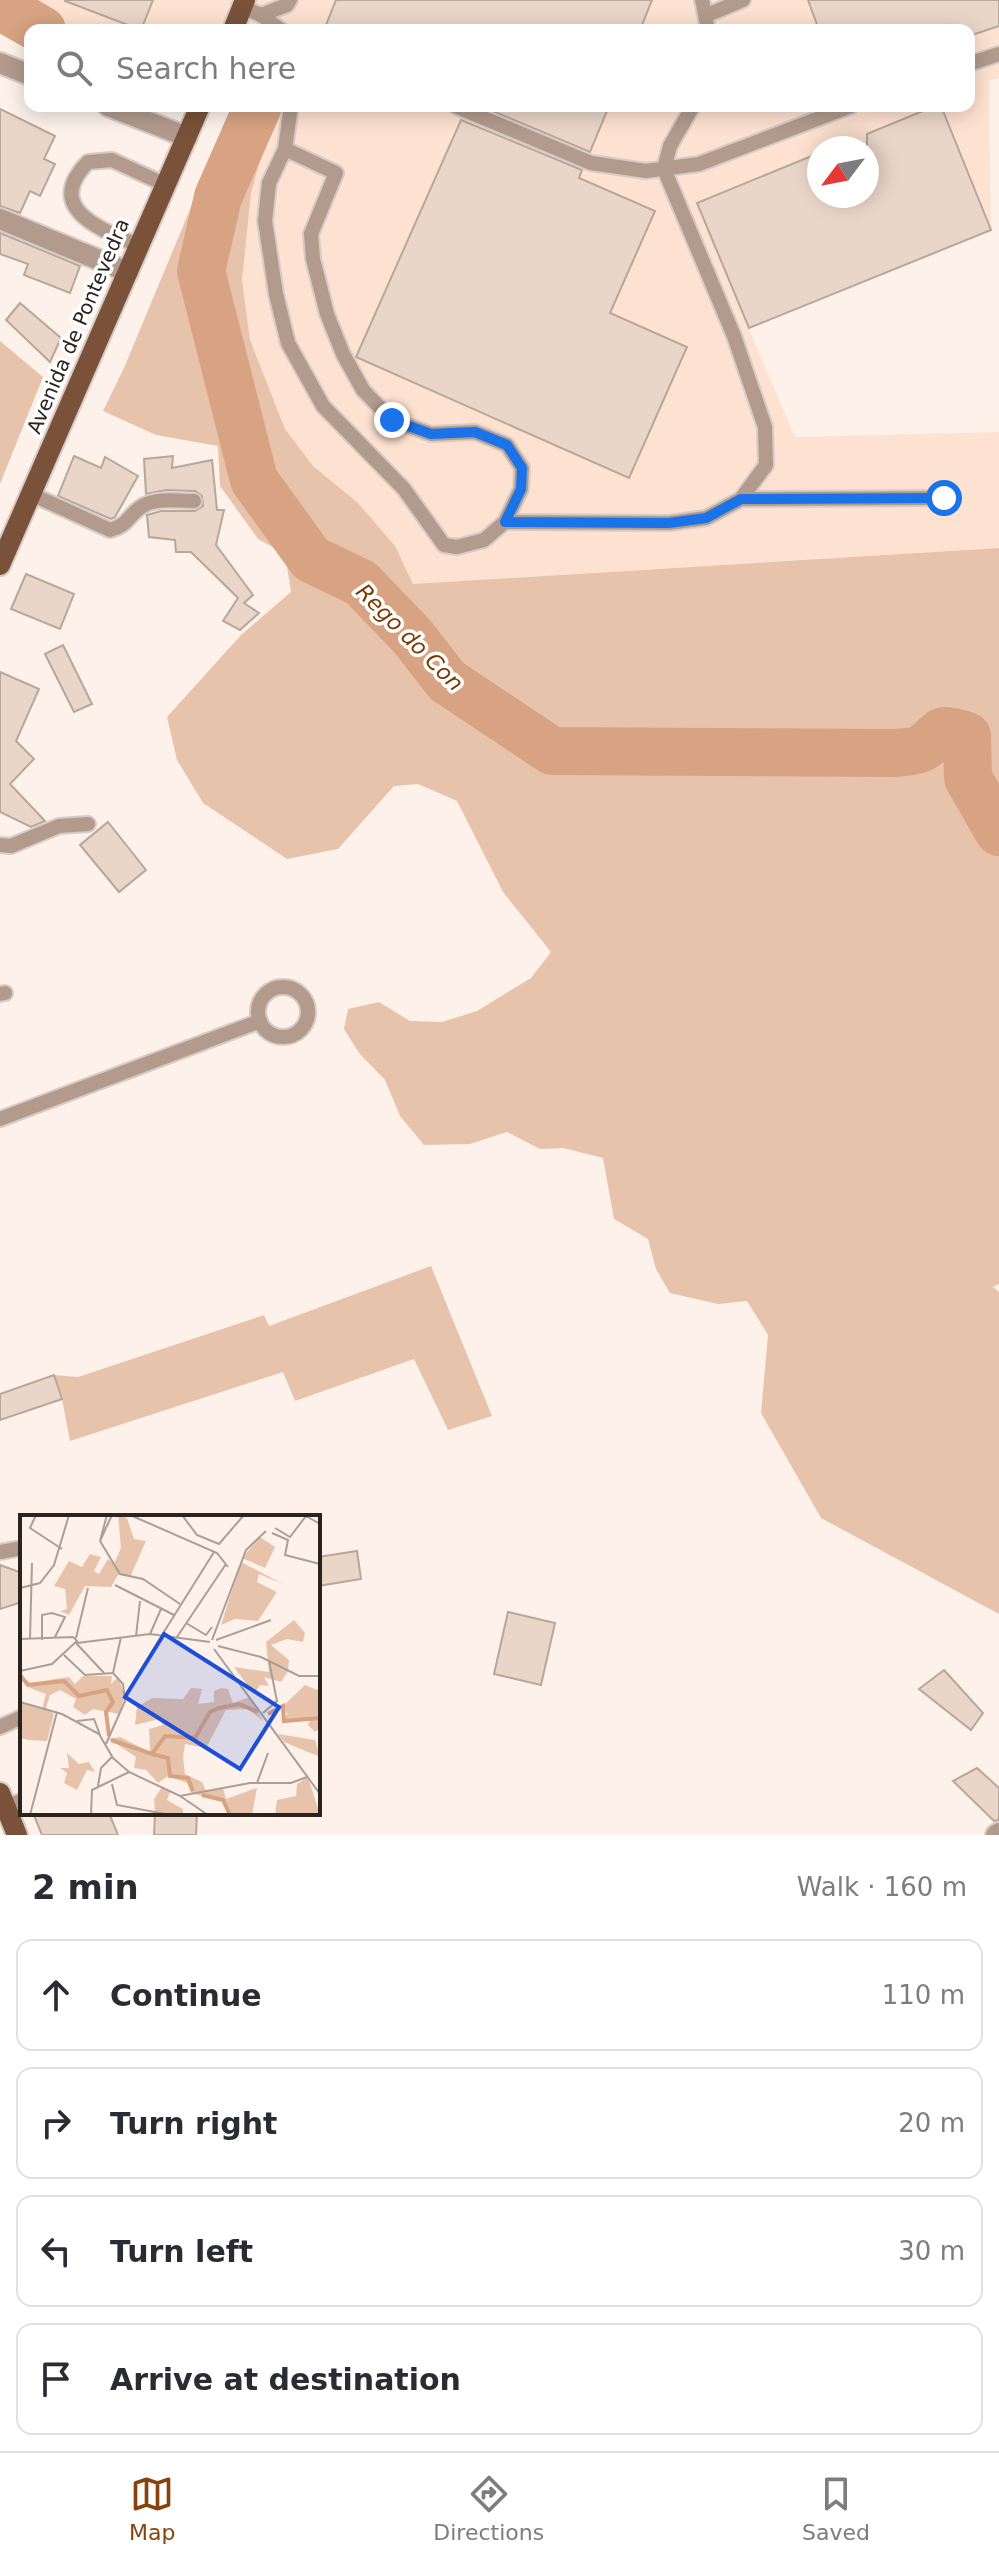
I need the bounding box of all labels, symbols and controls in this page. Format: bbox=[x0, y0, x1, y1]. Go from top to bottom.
search box bbox=[24, 24, 975, 112]
icon: search bbox=[52, 46, 96, 90]
text: Search here bbox=[116, 51, 296, 86]
north arrow bbox=[807, 136, 879, 208]
street label: Avenida de Pontevedra bbox=[22, 215, 134, 437]
route end bbox=[374, 402, 410, 438]
route start bbox=[926, 480, 962, 516]
water label: Rego do Con bbox=[351, 579, 468, 696]
inset map bbox=[20, 1515, 320, 1815]
text: 2 min bbox=[32, 1867, 139, 1907]
text: Walk · 160 m bbox=[797, 1872, 967, 1902]
icon: ahead bbox=[34, 1973, 78, 2017]
text: Continue bbox=[110, 1978, 262, 2013]
text: 110 m bbox=[882, 1980, 965, 2010]
icon: right bbox=[34, 2101, 78, 2145]
text: Turn right bbox=[110, 2106, 277, 2141]
text: 20 m bbox=[898, 2108, 965, 2138]
icon: left bbox=[34, 2229, 78, 2273]
text: Turn left bbox=[110, 2234, 253, 2269]
text: 30 m bbox=[898, 2236, 965, 2266]
icon: arrive bbox=[34, 2357, 78, 2401]
text: Arrive at destination bbox=[110, 2362, 461, 2397]
tab: Map bbox=[129, 2472, 175, 2545]
tab: Directions bbox=[433, 2472, 544, 2545]
tab: Saved bbox=[802, 2472, 870, 2545]

